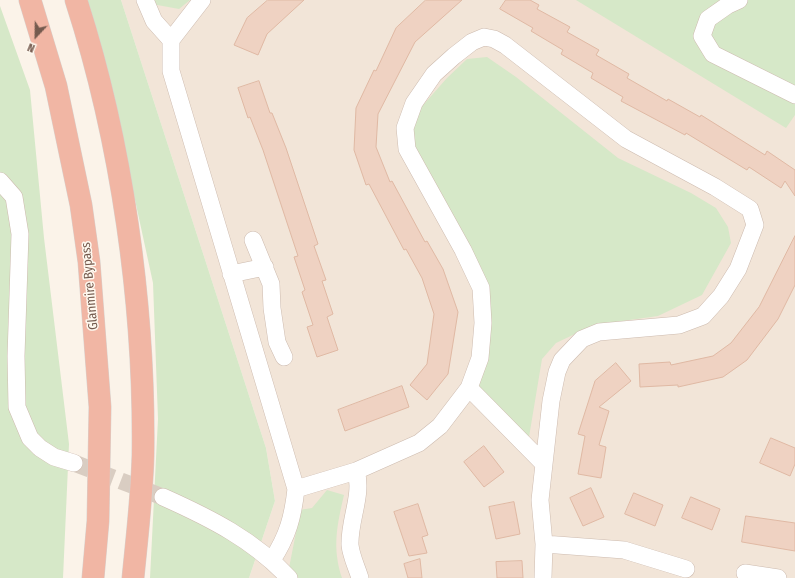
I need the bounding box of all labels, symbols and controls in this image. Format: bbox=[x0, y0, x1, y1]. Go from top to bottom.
north arrow bbox=[16, 16, 56, 56]
text: N bbox=[26, 40, 37, 55]
street label: Glanmire Bypass bbox=[78, 242, 102, 330]

